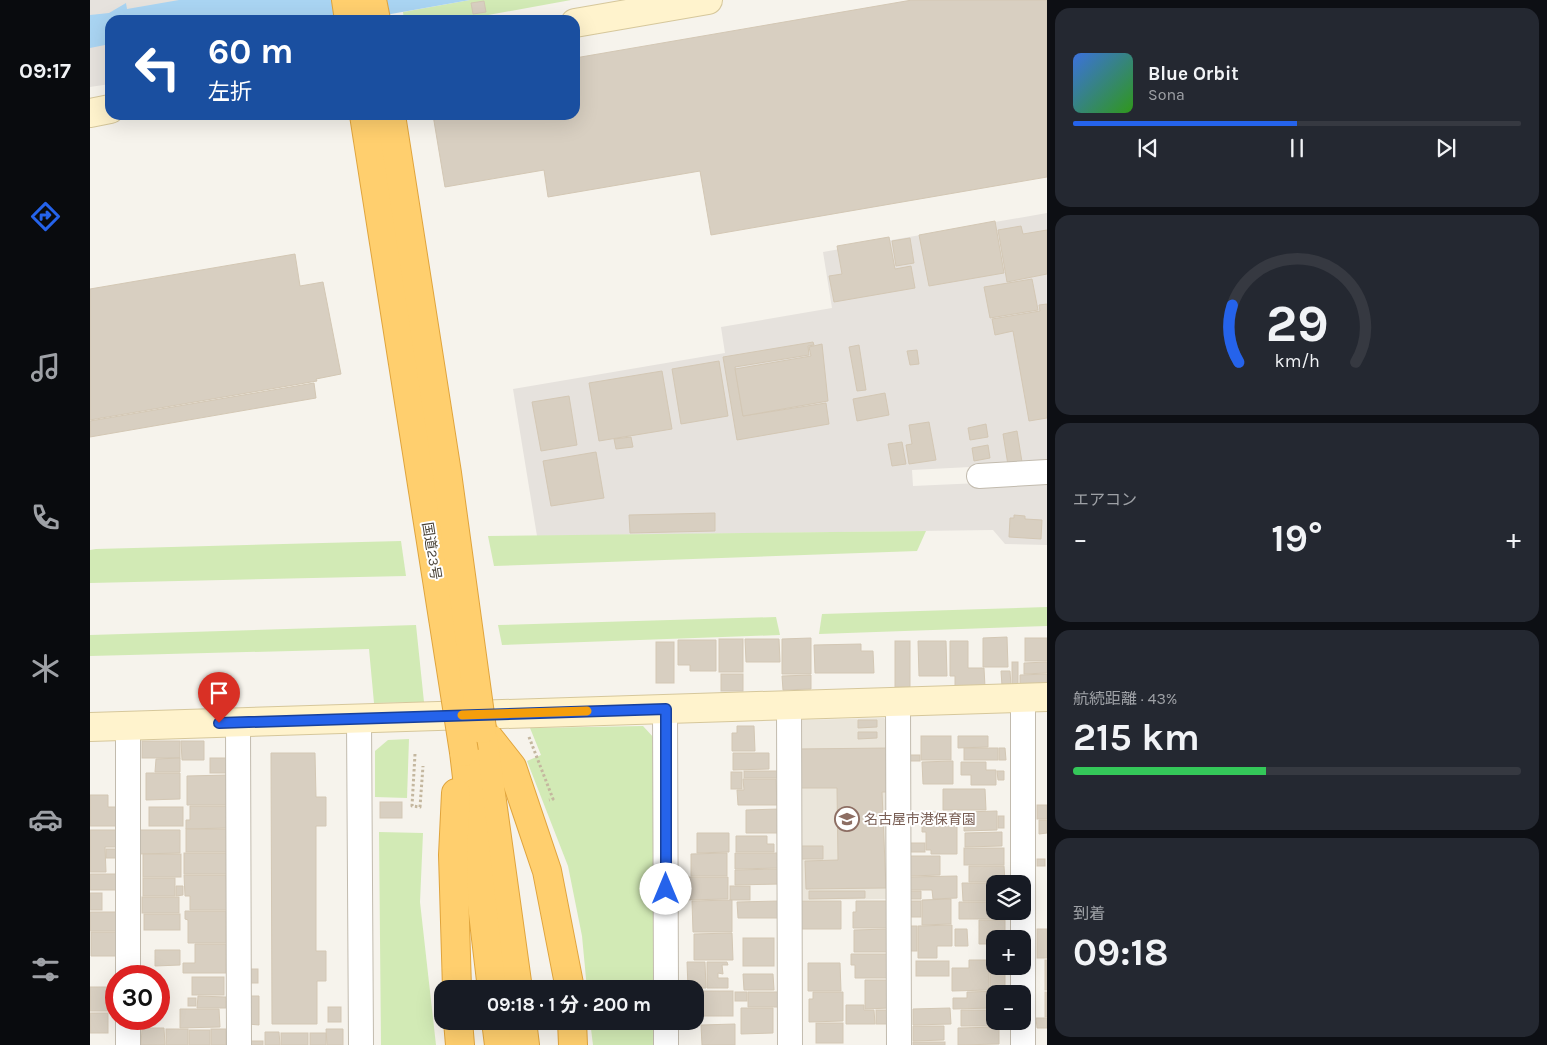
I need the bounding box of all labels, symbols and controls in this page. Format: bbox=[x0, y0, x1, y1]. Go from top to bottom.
text: 60 m bbox=[208, 31, 293, 72]
icon: left bbox=[125, 35, 190, 100]
text: 09:17 bbox=[19, 58, 71, 84]
text: Blue Orbit bbox=[1148, 63, 1239, 85]
text: 左折 bbox=[208, 79, 252, 105]
text: Sona bbox=[1148, 85, 1185, 104]
icon: previous bbox=[1134, 134, 1162, 162]
icon: pause bbox=[1283, 134, 1311, 162]
icon: next bbox=[1432, 134, 1460, 162]
icon: directions bbox=[28, 199, 63, 234]
text: 29 bbox=[1265, 293, 1329, 354]
icon: music bbox=[28, 350, 63, 385]
text: km/h bbox=[1274, 351, 1320, 372]
text: エアコン bbox=[1073, 490, 1137, 509]
icon: phone bbox=[28, 500, 63, 535]
text: 19° bbox=[1271, 516, 1323, 561]
street label: 国道23号 bbox=[419, 521, 444, 581]
text: − bbox=[1073, 522, 1088, 555]
text: + bbox=[1506, 522, 1521, 555]
icon: climate bbox=[28, 651, 63, 686]
pin bbox=[198, 672, 240, 723]
icon: arrive bbox=[205, 679, 233, 707]
text: 航続距離 · 43% bbox=[1073, 689, 1177, 708]
text: 215 km bbox=[1073, 715, 1200, 760]
icon: car bbox=[28, 802, 63, 837]
school or university icon: 名古屋市港保育園 bbox=[834, 806, 860, 832]
place label: 名古屋市港保育園 bbox=[864, 811, 976, 828]
position arrow bbox=[639, 862, 691, 914]
map controls bbox=[986, 875, 1031, 1030]
button: layers bbox=[986, 875, 1031, 920]
text: 到着 bbox=[1073, 904, 1105, 923]
button: + bbox=[986, 930, 1031, 975]
text: 09:18 bbox=[1073, 930, 1169, 975]
icon: filters bbox=[28, 952, 63, 987]
speed limit sign: 30 bbox=[105, 965, 170, 1030]
button: − bbox=[986, 985, 1031, 1030]
text: 09:18 · 1 分 · 200 m bbox=[487, 994, 651, 1016]

